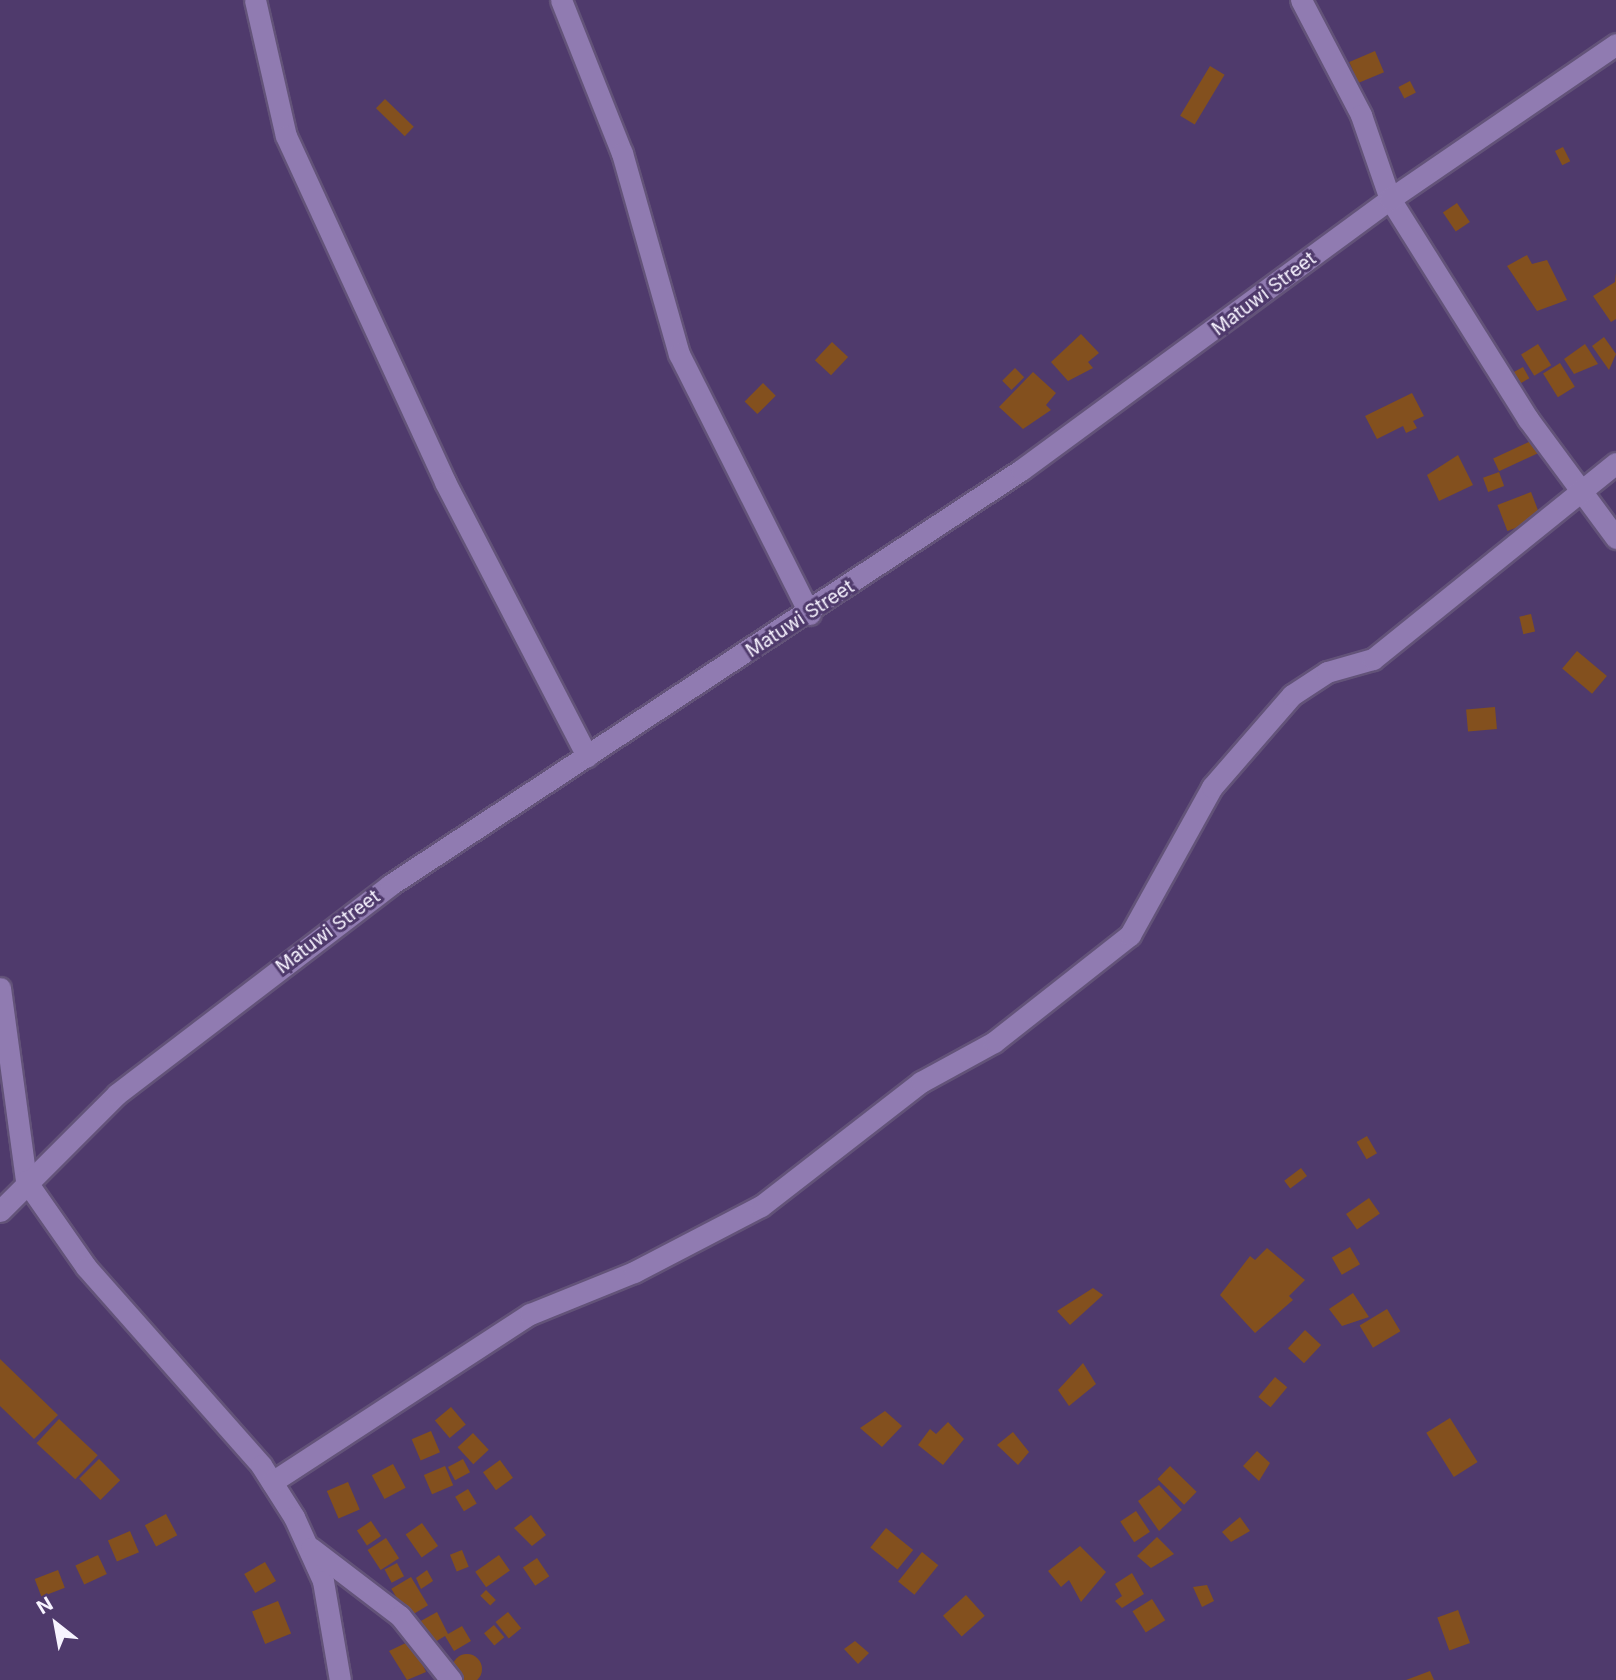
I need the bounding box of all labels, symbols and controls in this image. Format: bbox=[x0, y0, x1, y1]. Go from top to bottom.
street label: Matuwi Street bbox=[1207, 247, 1321, 341]
street label: Matuwi Street bbox=[742, 576, 858, 662]
street label: Matuwi Street bbox=[271, 885, 385, 979]
north arrow bbox=[21, 1589, 91, 1659]
text: N bbox=[33, 1592, 57, 1619]

